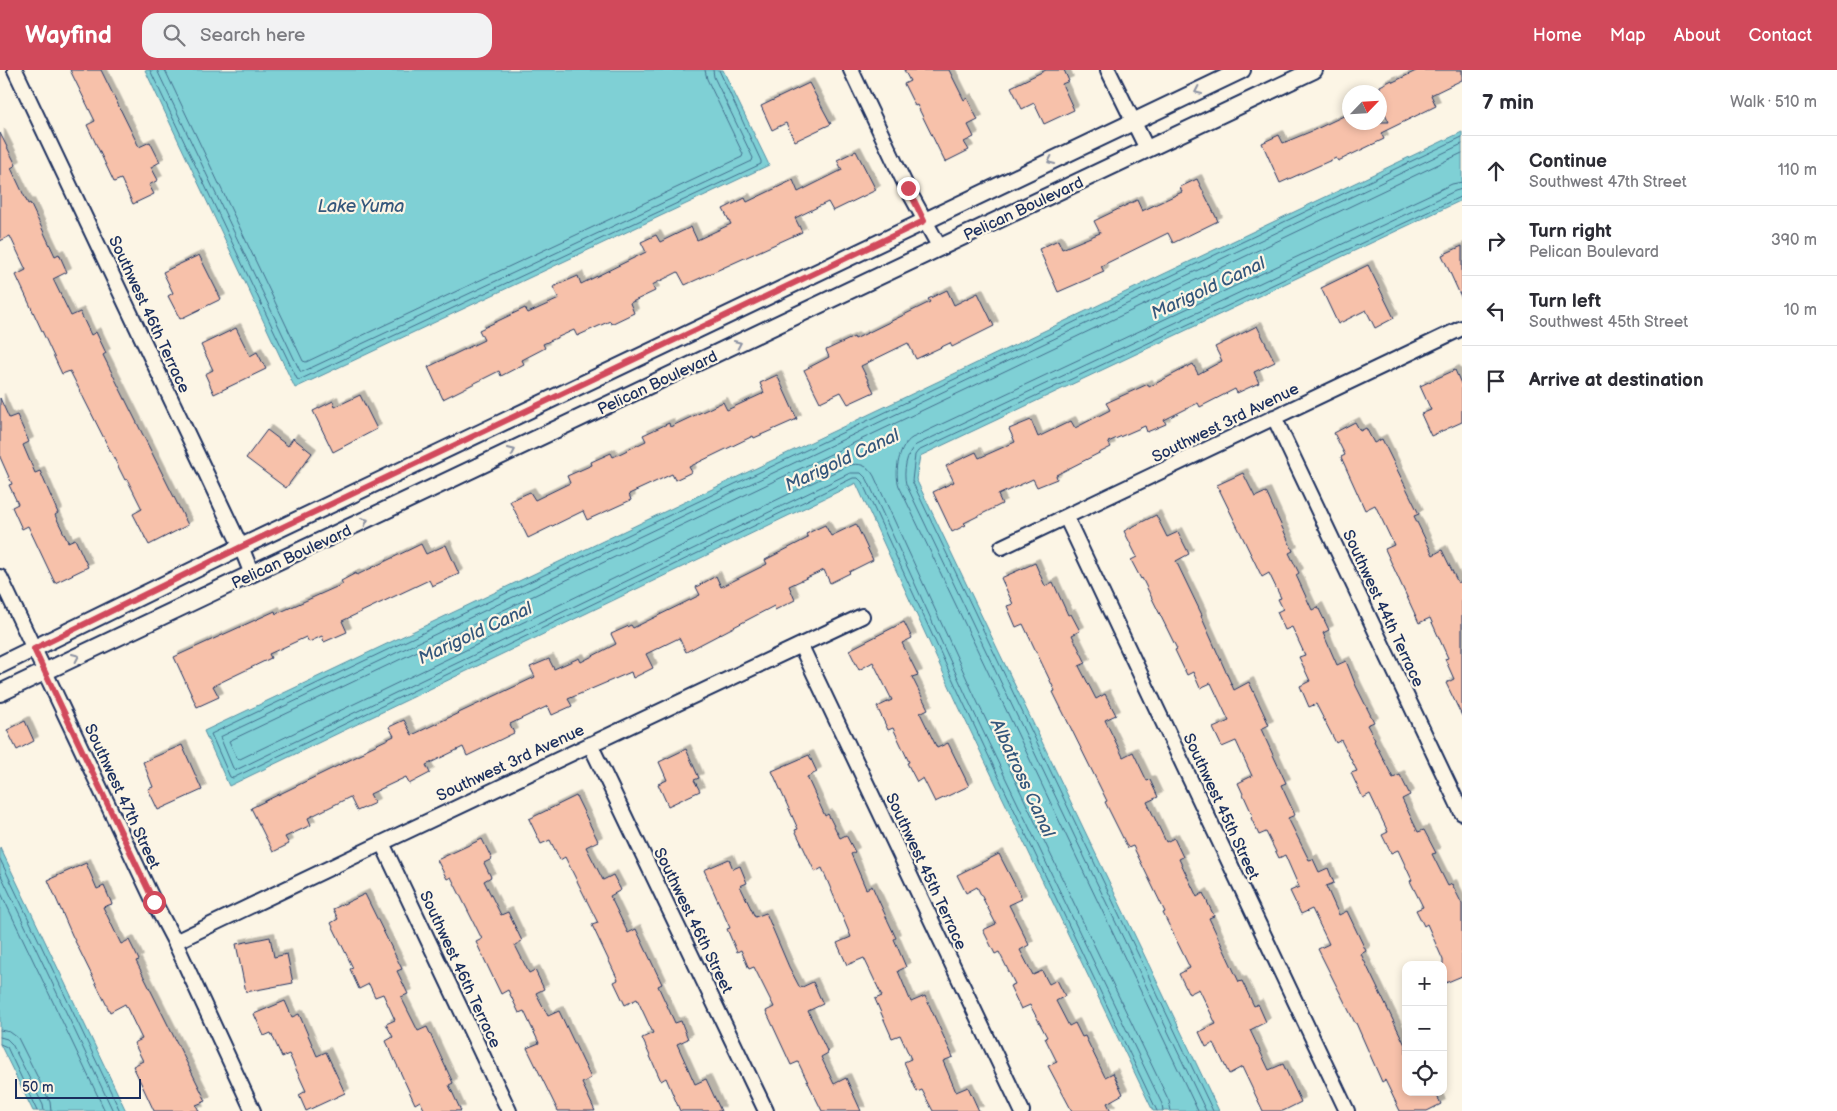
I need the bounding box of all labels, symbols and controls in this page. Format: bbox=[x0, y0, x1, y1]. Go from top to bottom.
search box bbox=[142, 13, 492, 58]
text: Wayfind bbox=[25, 21, 112, 50]
icon: search bbox=[160, 21, 188, 49]
text: Search here bbox=[200, 24, 305, 47]
text: Home bbox=[1533, 25, 1582, 46]
text: Map bbox=[1610, 25, 1646, 46]
text: About bbox=[1674, 25, 1721, 46]
text: Contact bbox=[1749, 25, 1812, 46]
one-way arrow bbox=[1194, 85, 1203, 95]
north arrow bbox=[1342, 85, 1387, 130]
text: 7 min bbox=[1482, 90, 1534, 115]
text: Walk · 510 m bbox=[1730, 93, 1817, 112]
text: Continue bbox=[1529, 150, 1607, 173]
one-way arrow bbox=[1047, 155, 1056, 165]
icon: ahead bbox=[1482, 157, 1510, 185]
text: 110 m bbox=[1778, 161, 1817, 180]
street label: Pelican Boulevard bbox=[961, 173, 1087, 245]
text: Southwest 47th Street bbox=[1529, 173, 1687, 192]
route end bbox=[897, 177, 920, 200]
water label: Lake Yuma bbox=[317, 196, 405, 217]
text: Turn right bbox=[1529, 220, 1612, 243]
icon: right bbox=[1482, 227, 1510, 255]
text: 390 m bbox=[1771, 231, 1817, 250]
street label: Southwest 46th Terrace bbox=[104, 233, 194, 397]
text: Pelican Boulevard bbox=[1529, 243, 1659, 262]
water label: Marigold Canal bbox=[1148, 252, 1269, 324]
text: Turn left bbox=[1529, 290, 1601, 313]
icon: left bbox=[1482, 297, 1510, 325]
text: 10 m bbox=[1784, 301, 1817, 320]
text: Southwest 45th Street bbox=[1529, 313, 1688, 332]
one-way arrow bbox=[733, 339, 742, 350]
street label: Pelican Boulevard bbox=[595, 347, 721, 419]
icon: arrive bbox=[1482, 367, 1510, 395]
text: Arrive at destination bbox=[1529, 369, 1704, 392]
street label: Southwest 3rd Avenue bbox=[1149, 379, 1303, 467]
water label: Marigold Canal bbox=[782, 424, 903, 496]
one-way arrow bbox=[507, 447, 516, 457]
one-way arrow bbox=[360, 516, 369, 527]
street label: Pelican Boulevard bbox=[229, 521, 355, 593]
street label: Southwest 44th Terrace bbox=[1338, 527, 1428, 691]
water label: Marigold Canal bbox=[415, 597, 536, 669]
one-way arrow bbox=[71, 653, 80, 663]
water label: Albatross Canal bbox=[986, 715, 1059, 841]
street label: Southwest 47th Street bbox=[80, 721, 164, 872]
street label: Southwest 3rd Avenue bbox=[434, 721, 588, 806]
street label: Southwest 45th Street bbox=[1178, 731, 1263, 883]
street label: Southwest 45th Terrace bbox=[881, 790, 971, 953]
street label: Southwest 46th Street bbox=[649, 845, 736, 997]
street label: Southwest 46th Terrace bbox=[415, 888, 505, 1052]
route start bbox=[143, 891, 166, 914]
map controls bbox=[1402, 961, 1447, 1096]
button: + bbox=[1402, 961, 1447, 1006]
button: − bbox=[1402, 1006, 1447, 1051]
button: locate bbox=[1402, 1051, 1447, 1096]
scale bar bbox=[15, 1076, 141, 1099]
text: 50 m bbox=[22, 1079, 54, 1096]

